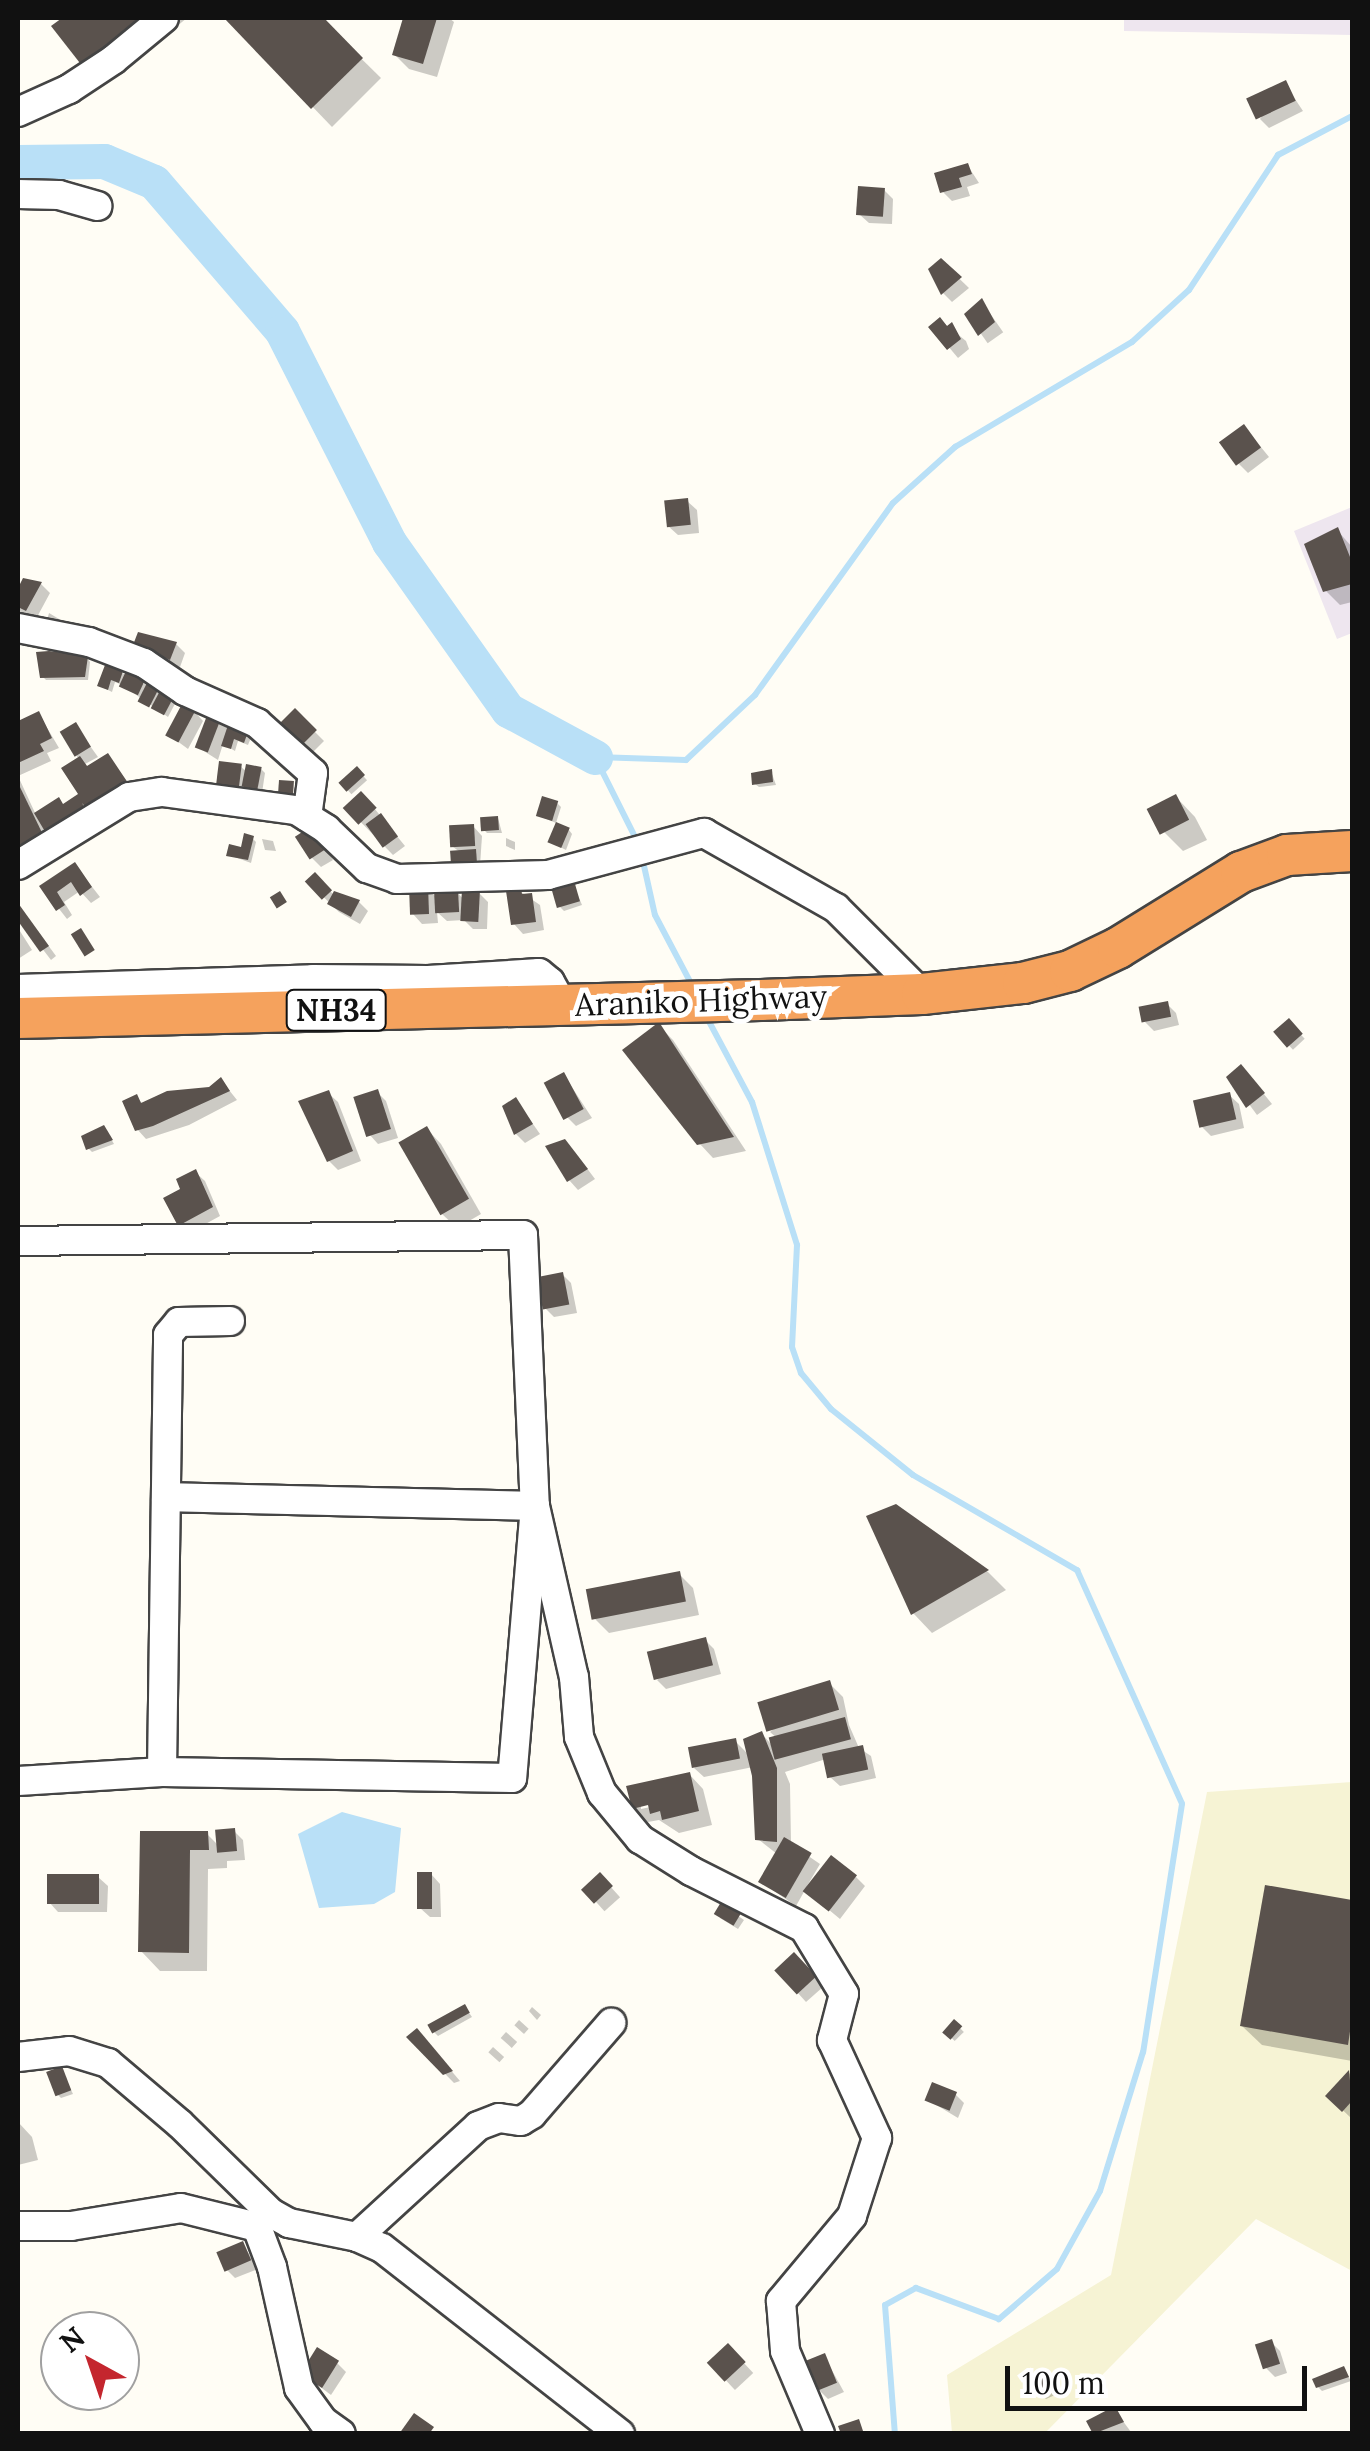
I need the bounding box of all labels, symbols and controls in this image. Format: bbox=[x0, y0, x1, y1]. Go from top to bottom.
street label: Araniko Highway bbox=[574, 977, 828, 1025]
road number: NH34 bbox=[284, 985, 388, 1035]
north arrow bbox=[40, 2311, 140, 2411]
text: N bbox=[52, 2319, 92, 2360]
scale bar bbox=[1010, 2346, 1312, 2408]
text: 100 m bbox=[1022, 2364, 1105, 2402]

